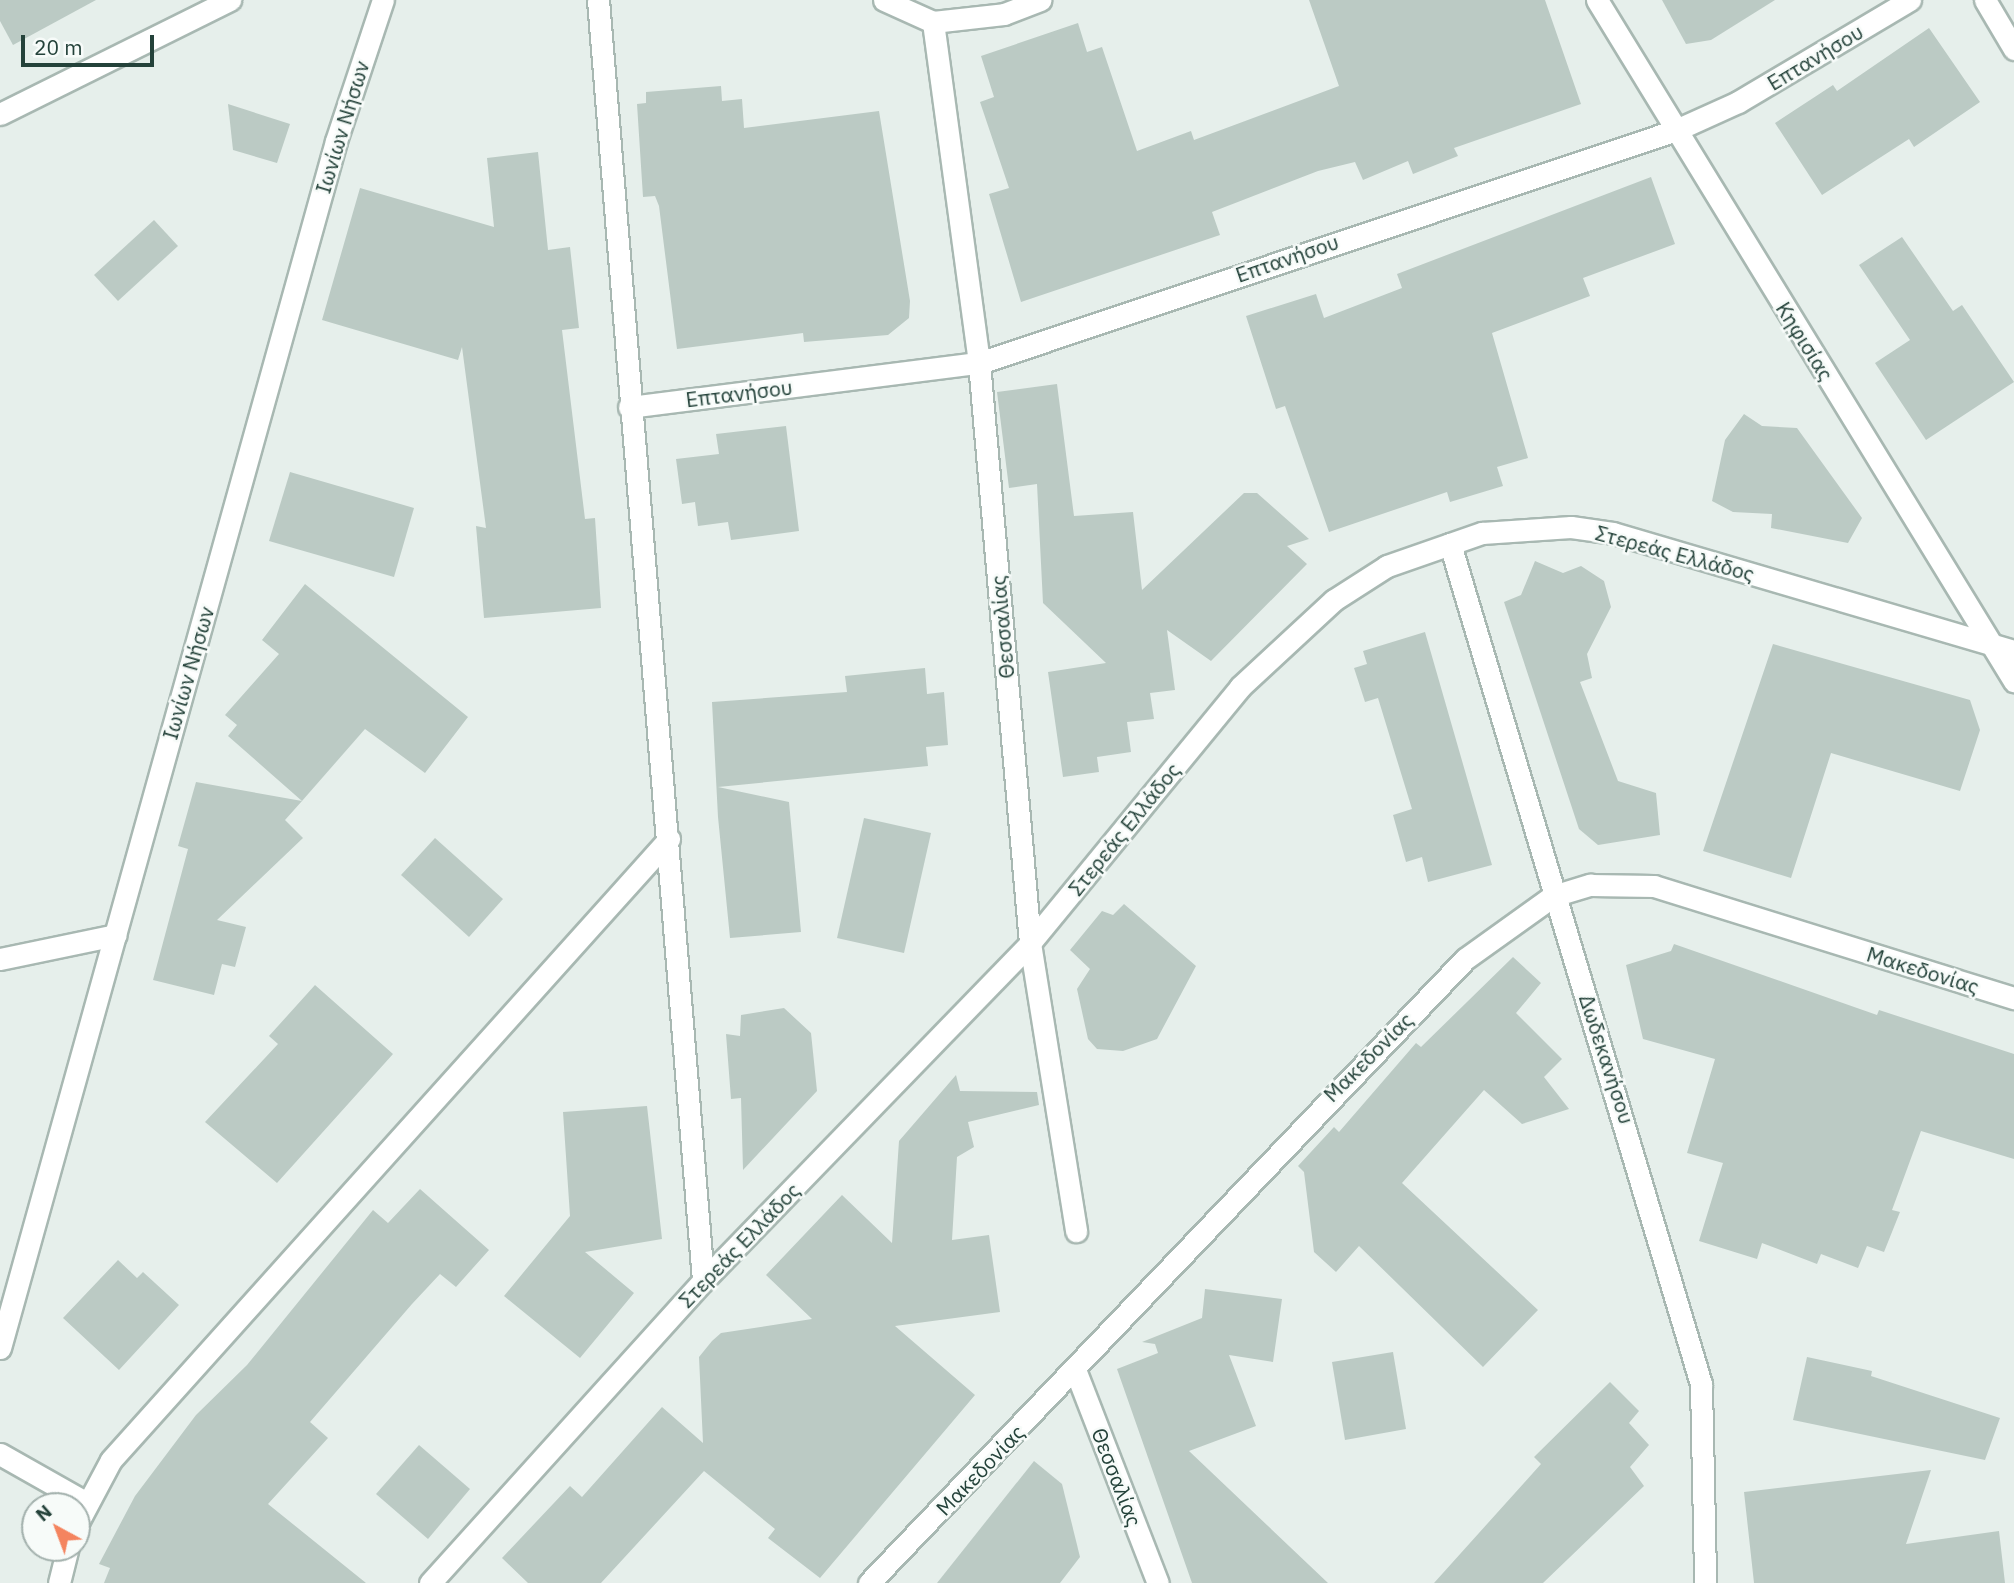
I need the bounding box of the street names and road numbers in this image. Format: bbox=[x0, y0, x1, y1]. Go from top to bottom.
street label: Επτανήσου bbox=[1762, 19, 1868, 95]
street label: Ιωνίων Νήσων bbox=[310, 58, 374, 196]
street label: Επτανήσου bbox=[1232, 229, 1342, 287]
street label: Κηφισίας bbox=[1771, 297, 1839, 385]
street label: Επτανήσου bbox=[684, 374, 794, 412]
street label: Στερεάς Ελλάδος bbox=[1593, 520, 1757, 586]
street label: Θεσσαλίας bbox=[985, 574, 1019, 680]
street label: Ιωνίων Νήσων bbox=[157, 604, 219, 742]
street label: Στερεάς Ελλάδος bbox=[1063, 758, 1185, 900]
street label: Μακεδονίας bbox=[1864, 941, 1982, 999]
street label: Δωδεκανήσου bbox=[1574, 991, 1640, 1127]
street label: Μακεδονίας bbox=[1318, 1007, 1418, 1107]
street label: Στερεάς Ελλάδος bbox=[673, 1177, 805, 1313]
street label: Μακεδονίας bbox=[931, 1419, 1029, 1521]
street label: Θεσσαλίας bbox=[1087, 1424, 1147, 1530]

